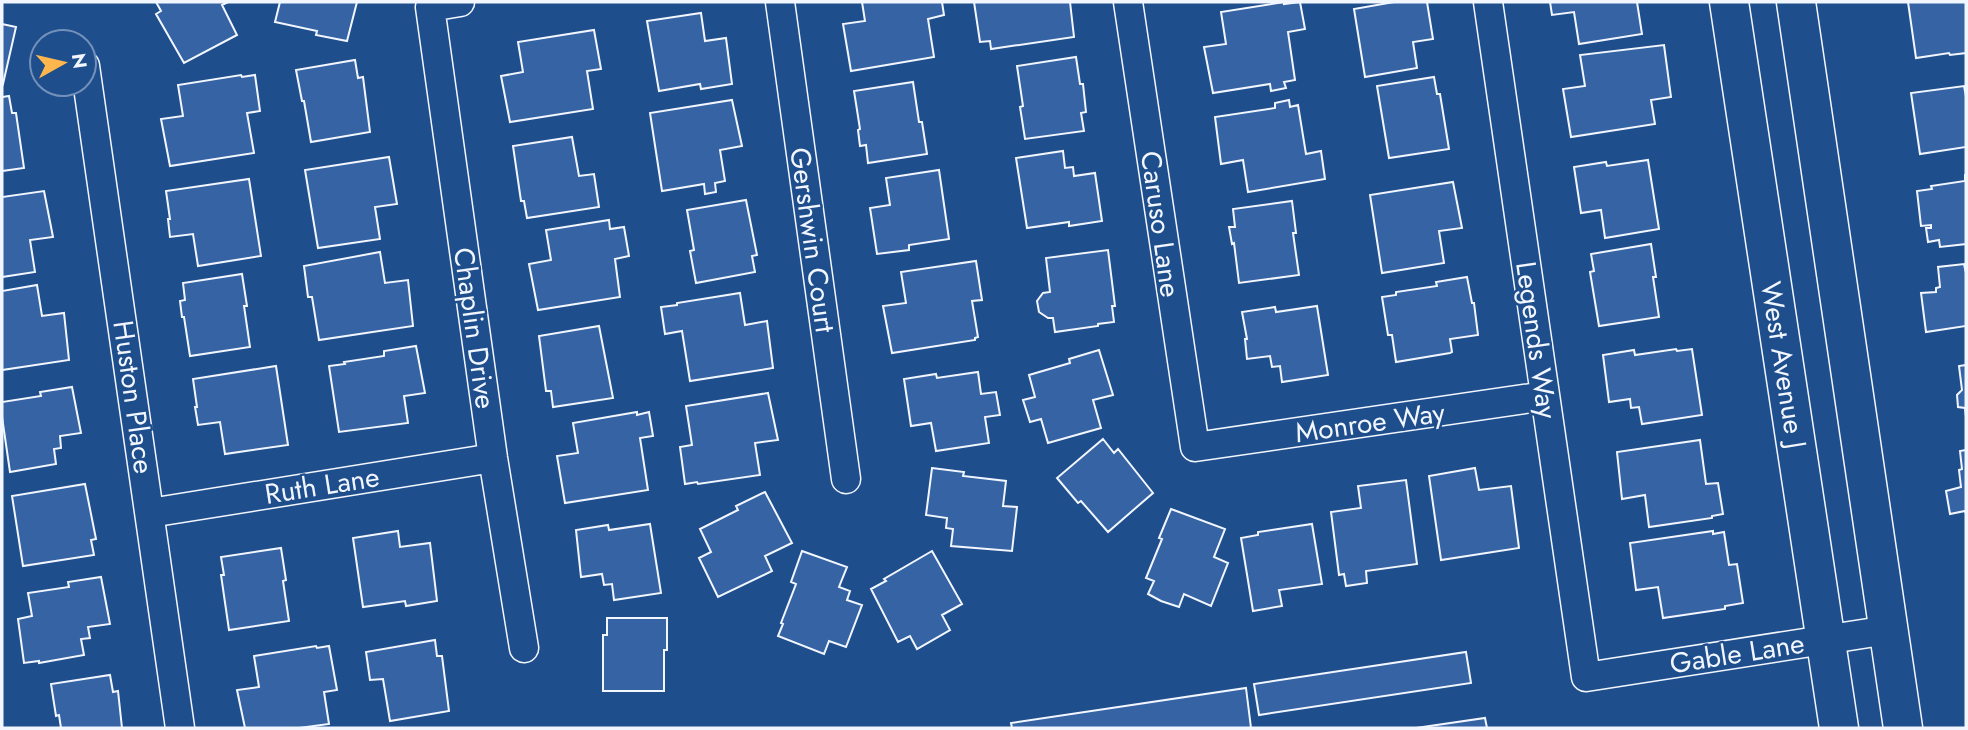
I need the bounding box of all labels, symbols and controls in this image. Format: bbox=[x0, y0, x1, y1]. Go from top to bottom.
north arrow bbox=[28, 28, 98, 98]
text: N bbox=[65, 51, 94, 70]
street label: Gershwin Court bbox=[779, 145, 846, 336]
street label: Caruso Lane bbox=[1130, 148, 1191, 300]
street label: Chaplin Drive bbox=[443, 245, 506, 411]
street label: Legends Way bbox=[1505, 259, 1568, 422]
street label: West Avenue J bbox=[1750, 279, 1817, 452]
street label: Huston Place bbox=[102, 318, 165, 476]
street label: Monroe Way bbox=[1293, 392, 1448, 453]
street label: Ruth Lane bbox=[262, 456, 382, 515]
street label: Gable Lane bbox=[1667, 623, 1807, 684]

